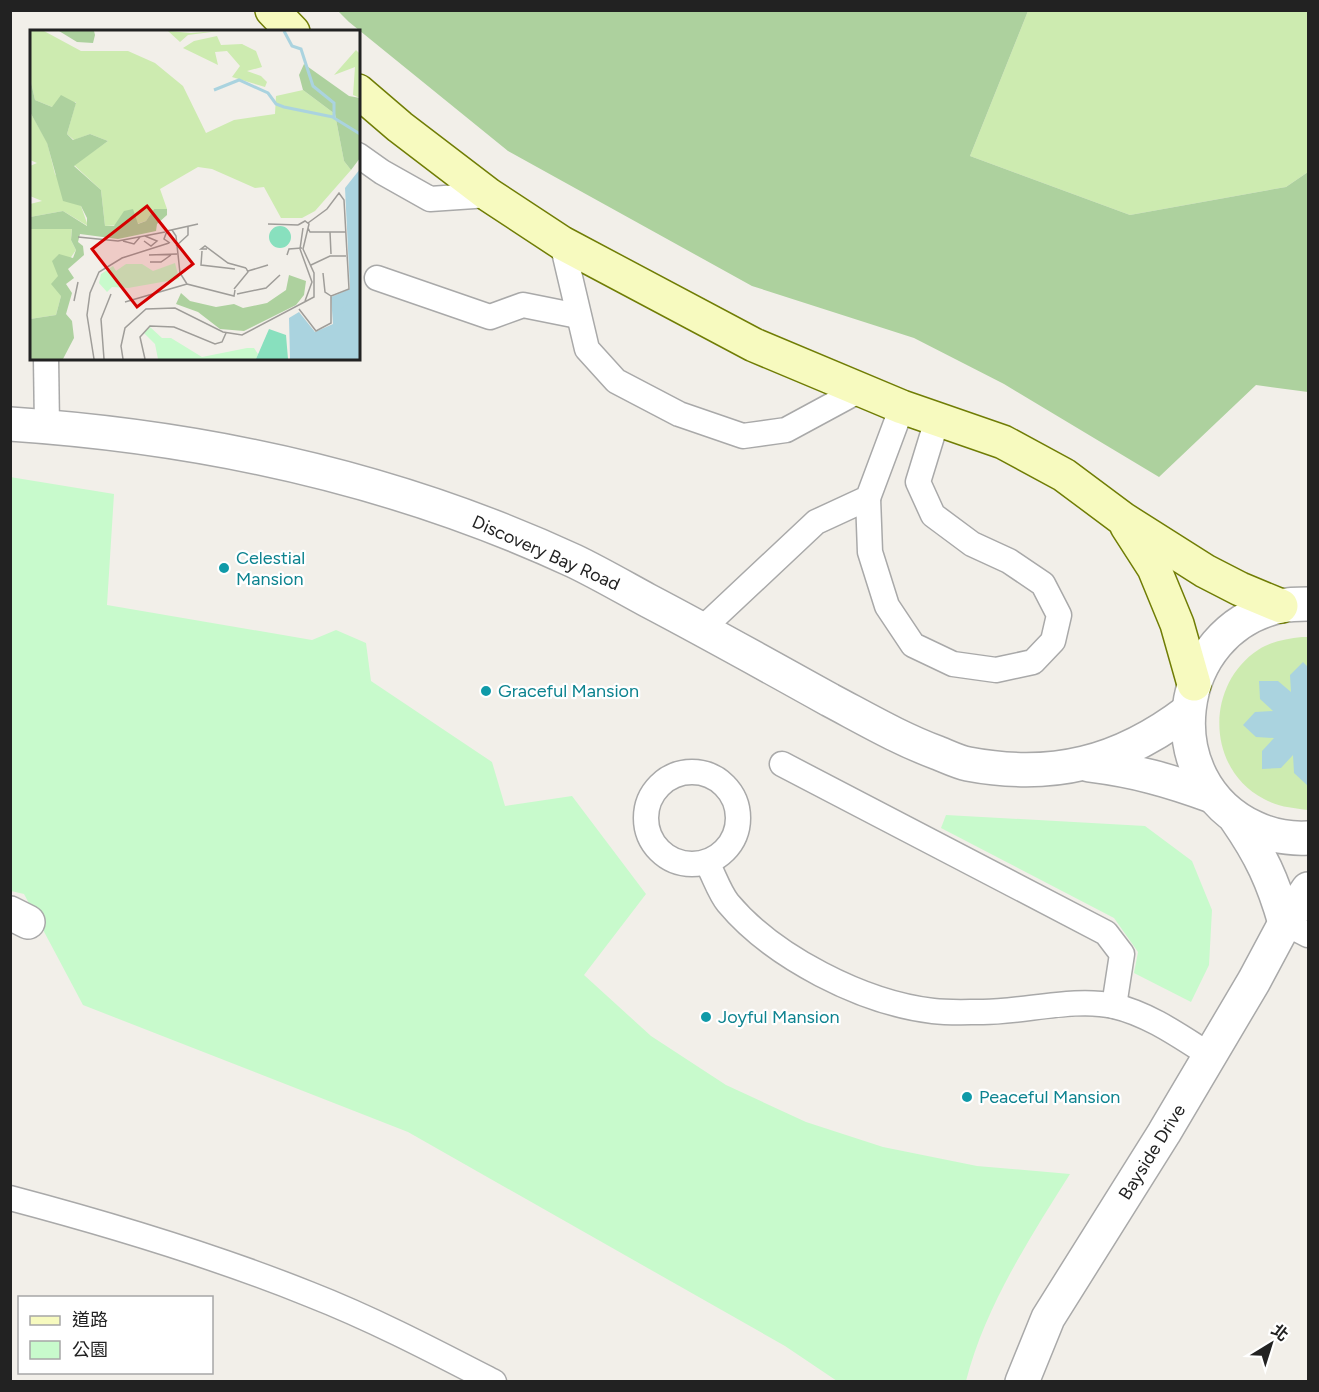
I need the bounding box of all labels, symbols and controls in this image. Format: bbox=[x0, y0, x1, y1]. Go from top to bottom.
inset map bbox=[30, 30, 360, 360]
street label: Discovery Bay Road bbox=[469, 511, 623, 595]
place label: Celestial Mansion bbox=[236, 547, 305, 590]
marker: Celestial Mansion bbox=[217, 561, 231, 575]
place label: Graceful Mansion bbox=[498, 680, 639, 702]
marker: Graceful Mansion bbox=[479, 684, 493, 698]
place label: Joyful Mansion bbox=[718, 1006, 840, 1028]
marker: Joyful Mansion bbox=[699, 1010, 713, 1024]
place label: Peaceful Mansion bbox=[979, 1086, 1120, 1108]
marker: Peaceful Mansion bbox=[960, 1090, 974, 1104]
street label: Bayside Drive bbox=[1114, 1100, 1190, 1204]
legend bbox=[18, 1296, 213, 1374]
text: 道路 bbox=[72, 1309, 108, 1331]
north arrow bbox=[1241, 1314, 1301, 1374]
text: 北 bbox=[1268, 1320, 1292, 1345]
text: 公園 bbox=[72, 1339, 108, 1361]

